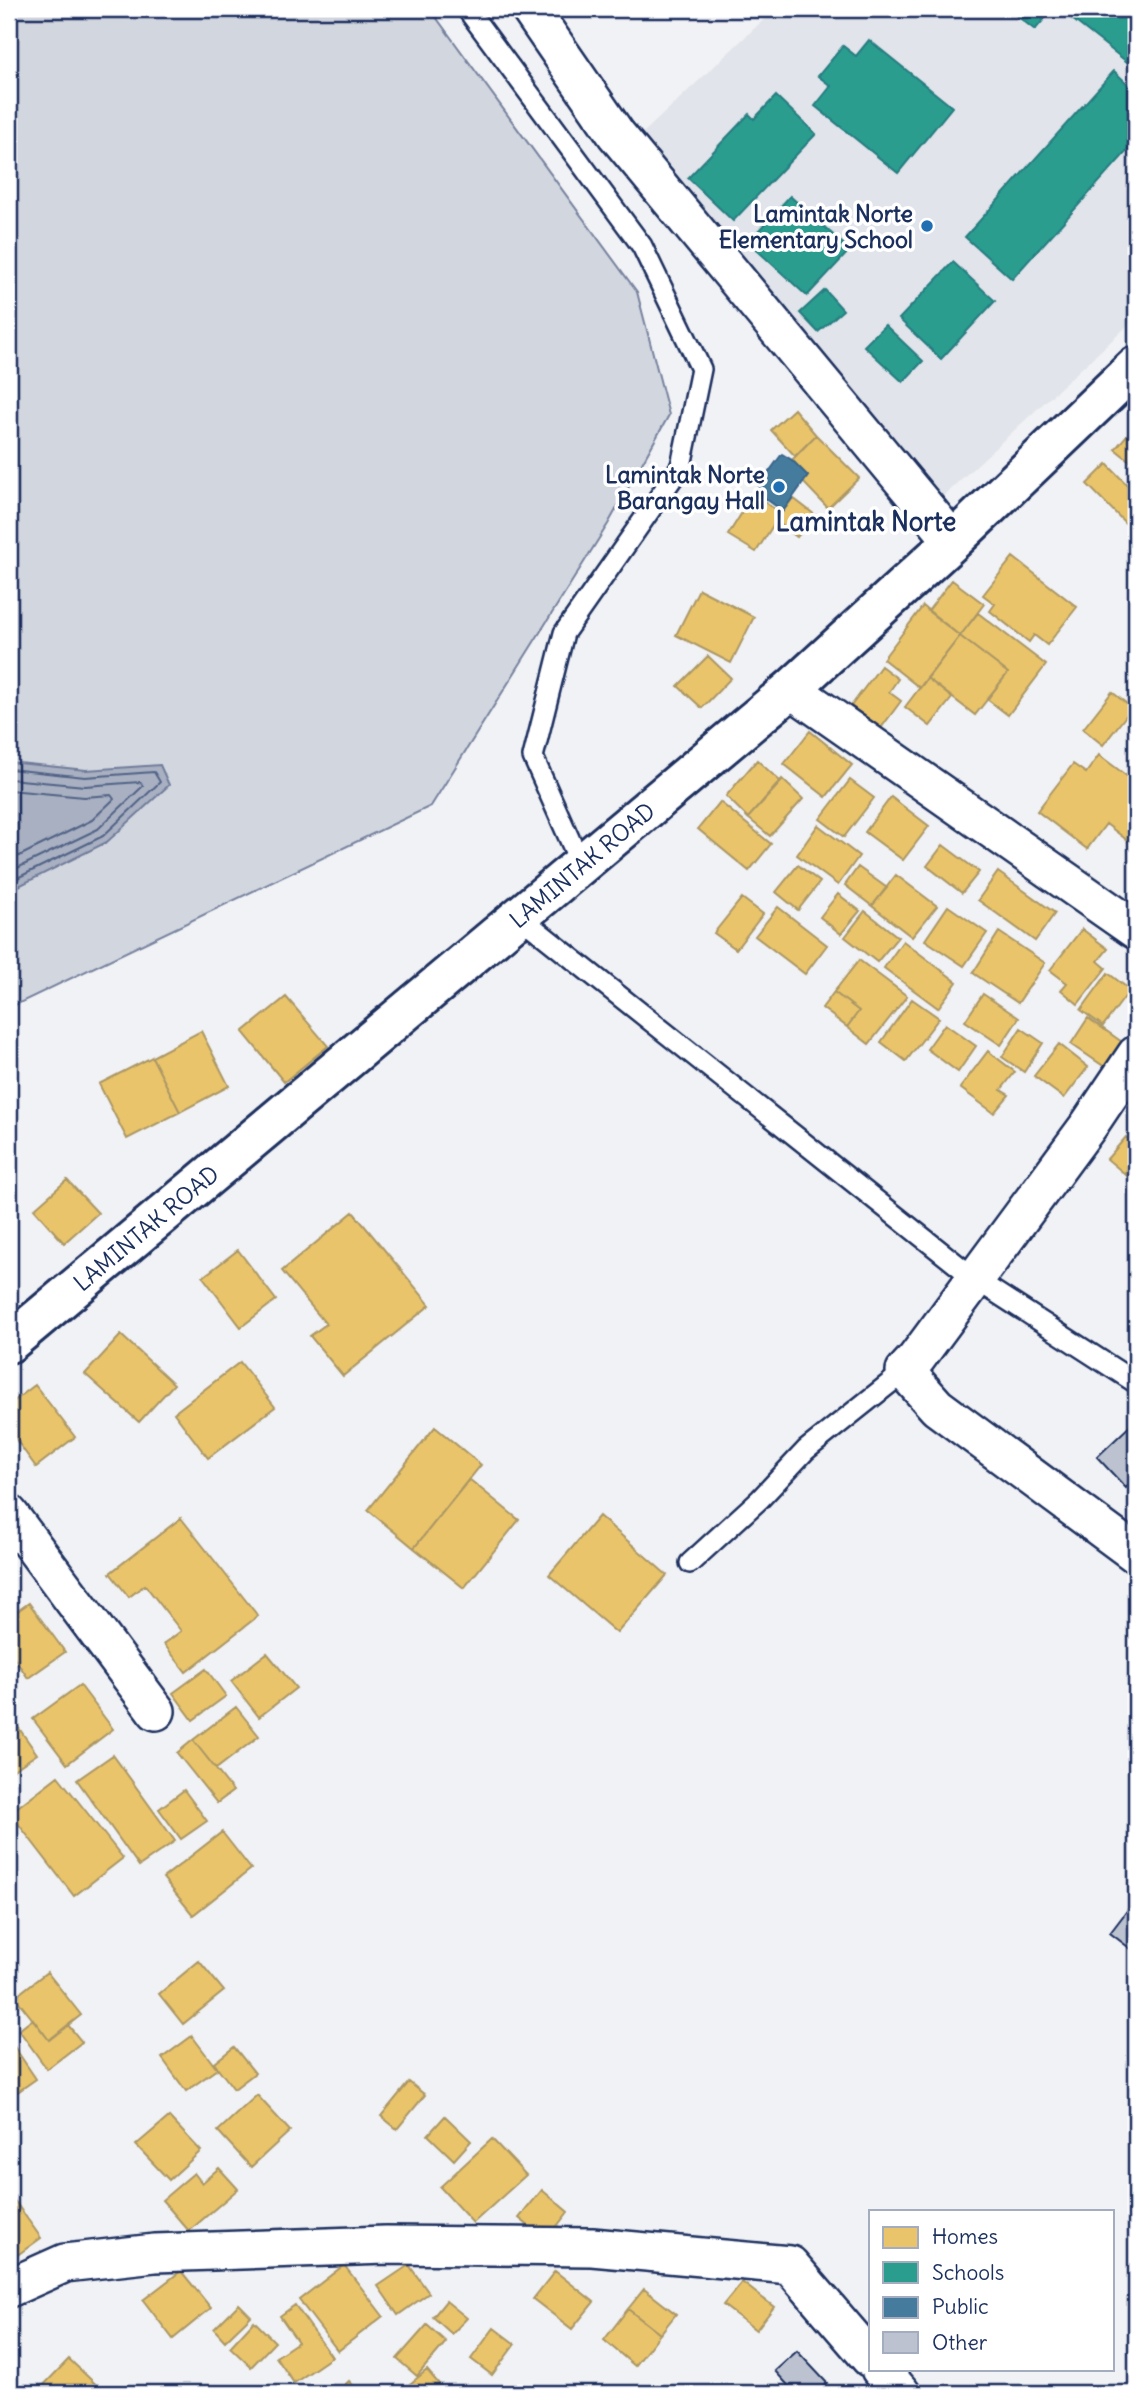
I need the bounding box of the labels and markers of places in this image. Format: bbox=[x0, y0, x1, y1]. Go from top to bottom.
place label: Lamintak Norte Elementary School bbox=[719, 199, 913, 254]
marker: Lamintak Norte Elementary School bbox=[919, 218, 935, 234]
place label: Lamintak Norte Barangay Hall bbox=[605, 460, 765, 515]
marker: Lamintak Norte Barangay Hall bbox=[771, 479, 787, 495]

